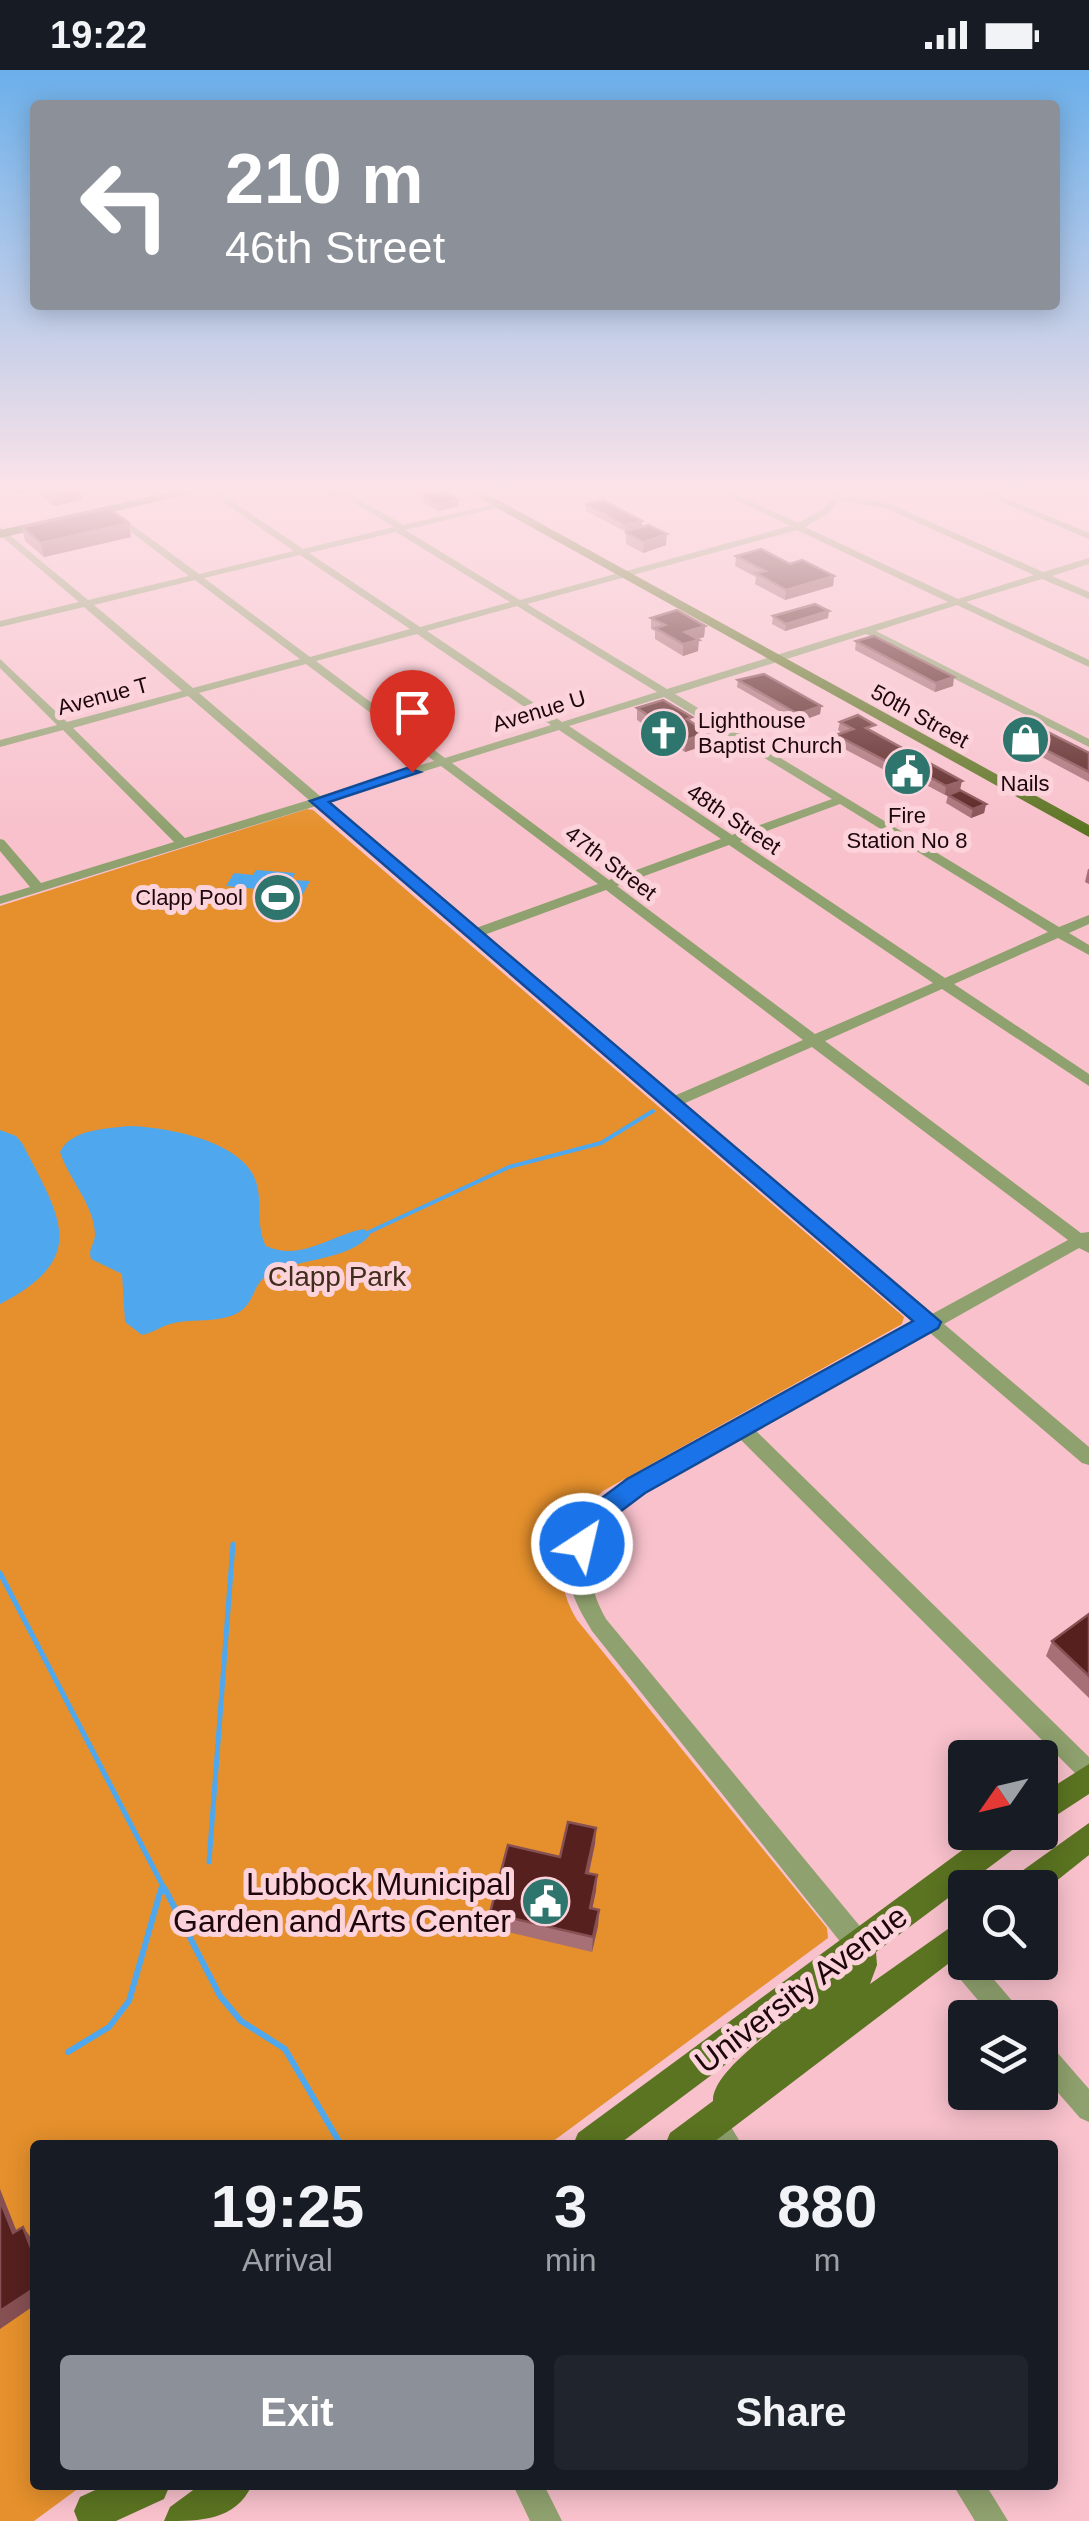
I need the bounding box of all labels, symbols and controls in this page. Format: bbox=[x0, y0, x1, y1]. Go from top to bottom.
text: 19:22 bbox=[50, 14, 147, 56]
icon: left bbox=[60, 140, 190, 270]
text: 210 m bbox=[225, 140, 423, 218]
text: 46th Street bbox=[225, 222, 445, 273]
pin bbox=[370, 670, 455, 773]
street label: Avenue T bbox=[55, 672, 151, 720]
street label: 50th Street bbox=[867, 679, 973, 753]
icon: arrive bbox=[385, 685, 440, 740]
street label: Avenue U bbox=[489, 685, 589, 737]
church icon: Lighthouse Baptist Church bbox=[637, 707, 689, 759]
place label: Lighthouse Baptist Church bbox=[698, 708, 842, 758]
shop icon: Nails bbox=[999, 713, 1051, 765]
public building icon: Fire Station No 8 bbox=[881, 745, 933, 797]
place label: Nails bbox=[1001, 771, 1049, 796]
street label: 48th Street bbox=[682, 779, 786, 859]
place label: Fire Station No 8 bbox=[846, 803, 968, 853]
street label: 47th Street bbox=[560, 821, 662, 905]
sports icon: Clapp Pool bbox=[252, 871, 304, 923]
place label: Clapp Pool bbox=[135, 885, 243, 910]
park label: Clapp Park bbox=[268, 1261, 407, 1292]
position arrow bbox=[530, 1492, 634, 1596]
north arrow bbox=[948, 1740, 1058, 1850]
map controls bbox=[948, 1740, 1058, 2110]
place label: Lubbock Municipal Garden and Arts Center bbox=[173, 1866, 511, 1939]
button: search bbox=[948, 1870, 1058, 1980]
public building icon: Lubbock Municipal Garden and Arts Center bbox=[520, 1876, 572, 1928]
street label: University Avenue bbox=[688, 1898, 914, 2080]
button: layers bbox=[948, 2000, 1058, 2110]
text: 19:25 bbox=[211, 2173, 364, 2240]
text: 3 bbox=[554, 2173, 587, 2240]
text: 880 bbox=[777, 2173, 877, 2240]
text: Arrival bbox=[242, 2242, 333, 2278]
text: min bbox=[545, 2242, 596, 2278]
text: m bbox=[814, 2242, 841, 2278]
button: Exit bbox=[60, 2355, 534, 2470]
button: Share bbox=[554, 2355, 1028, 2470]

